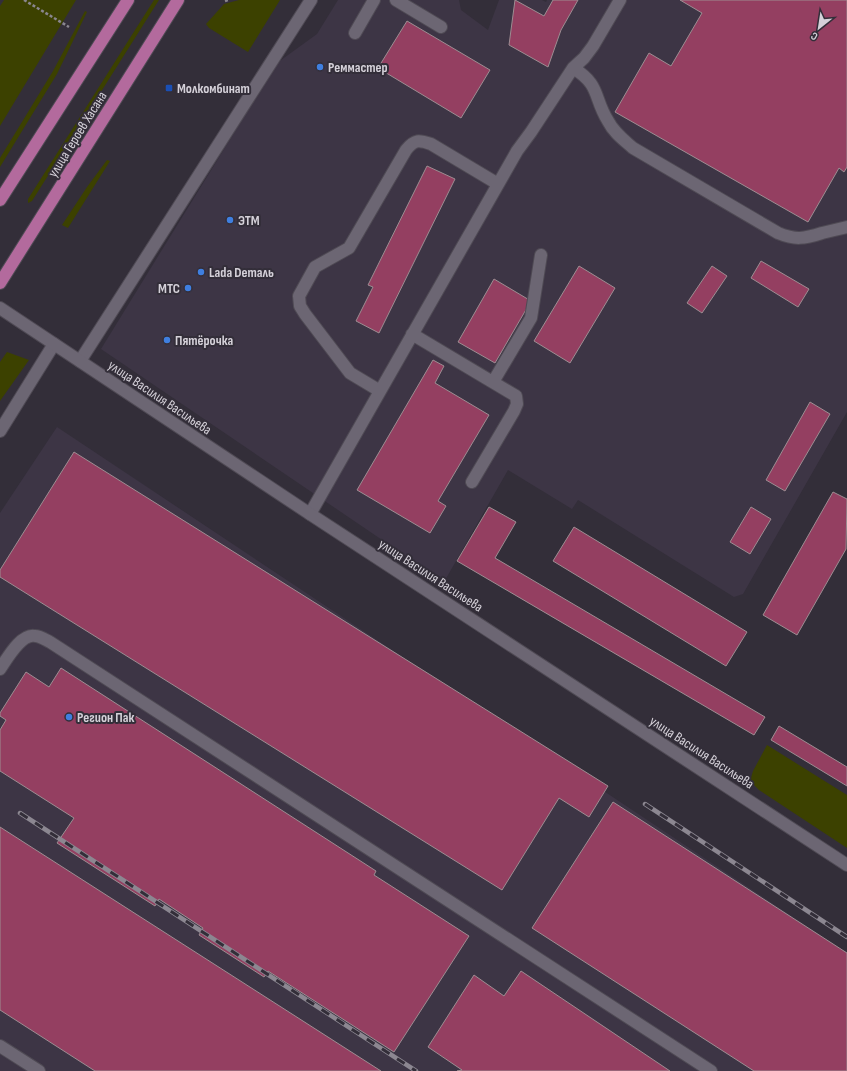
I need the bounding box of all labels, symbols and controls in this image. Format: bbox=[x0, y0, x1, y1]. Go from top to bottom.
north arrow bbox=[799, 8, 839, 48]
text: С bbox=[808, 29, 820, 43]
place label: Реммастер bbox=[328, 59, 388, 76]
marker: Реммастер bbox=[315, 62, 325, 72]
place label: Молкомбинат bbox=[177, 80, 250, 97]
marker: Молкомбинат bbox=[164, 83, 174, 93]
street label: улица Героев Хасана bbox=[44, 88, 111, 180]
place label: ЭТМ bbox=[238, 212, 260, 229]
marker: ЭТМ bbox=[225, 215, 235, 225]
place label: Lada Dеталь bbox=[209, 264, 274, 281]
marker: Lada Dеталь bbox=[196, 267, 206, 277]
place label: МТС bbox=[158, 280, 180, 297]
marker: МТС bbox=[183, 283, 193, 293]
place label: Пятёрочка bbox=[175, 332, 233, 349]
marker: Пятёрочка bbox=[162, 335, 172, 345]
street label: улица Василия Васильева bbox=[105, 356, 215, 438]
street label: улица Василия Васильева bbox=[375, 535, 486, 616]
place label: Регион Пак bbox=[77, 709, 134, 726]
marker: Регион Пак bbox=[64, 712, 74, 722]
street label: улица Василия Васильева bbox=[646, 712, 757, 793]

